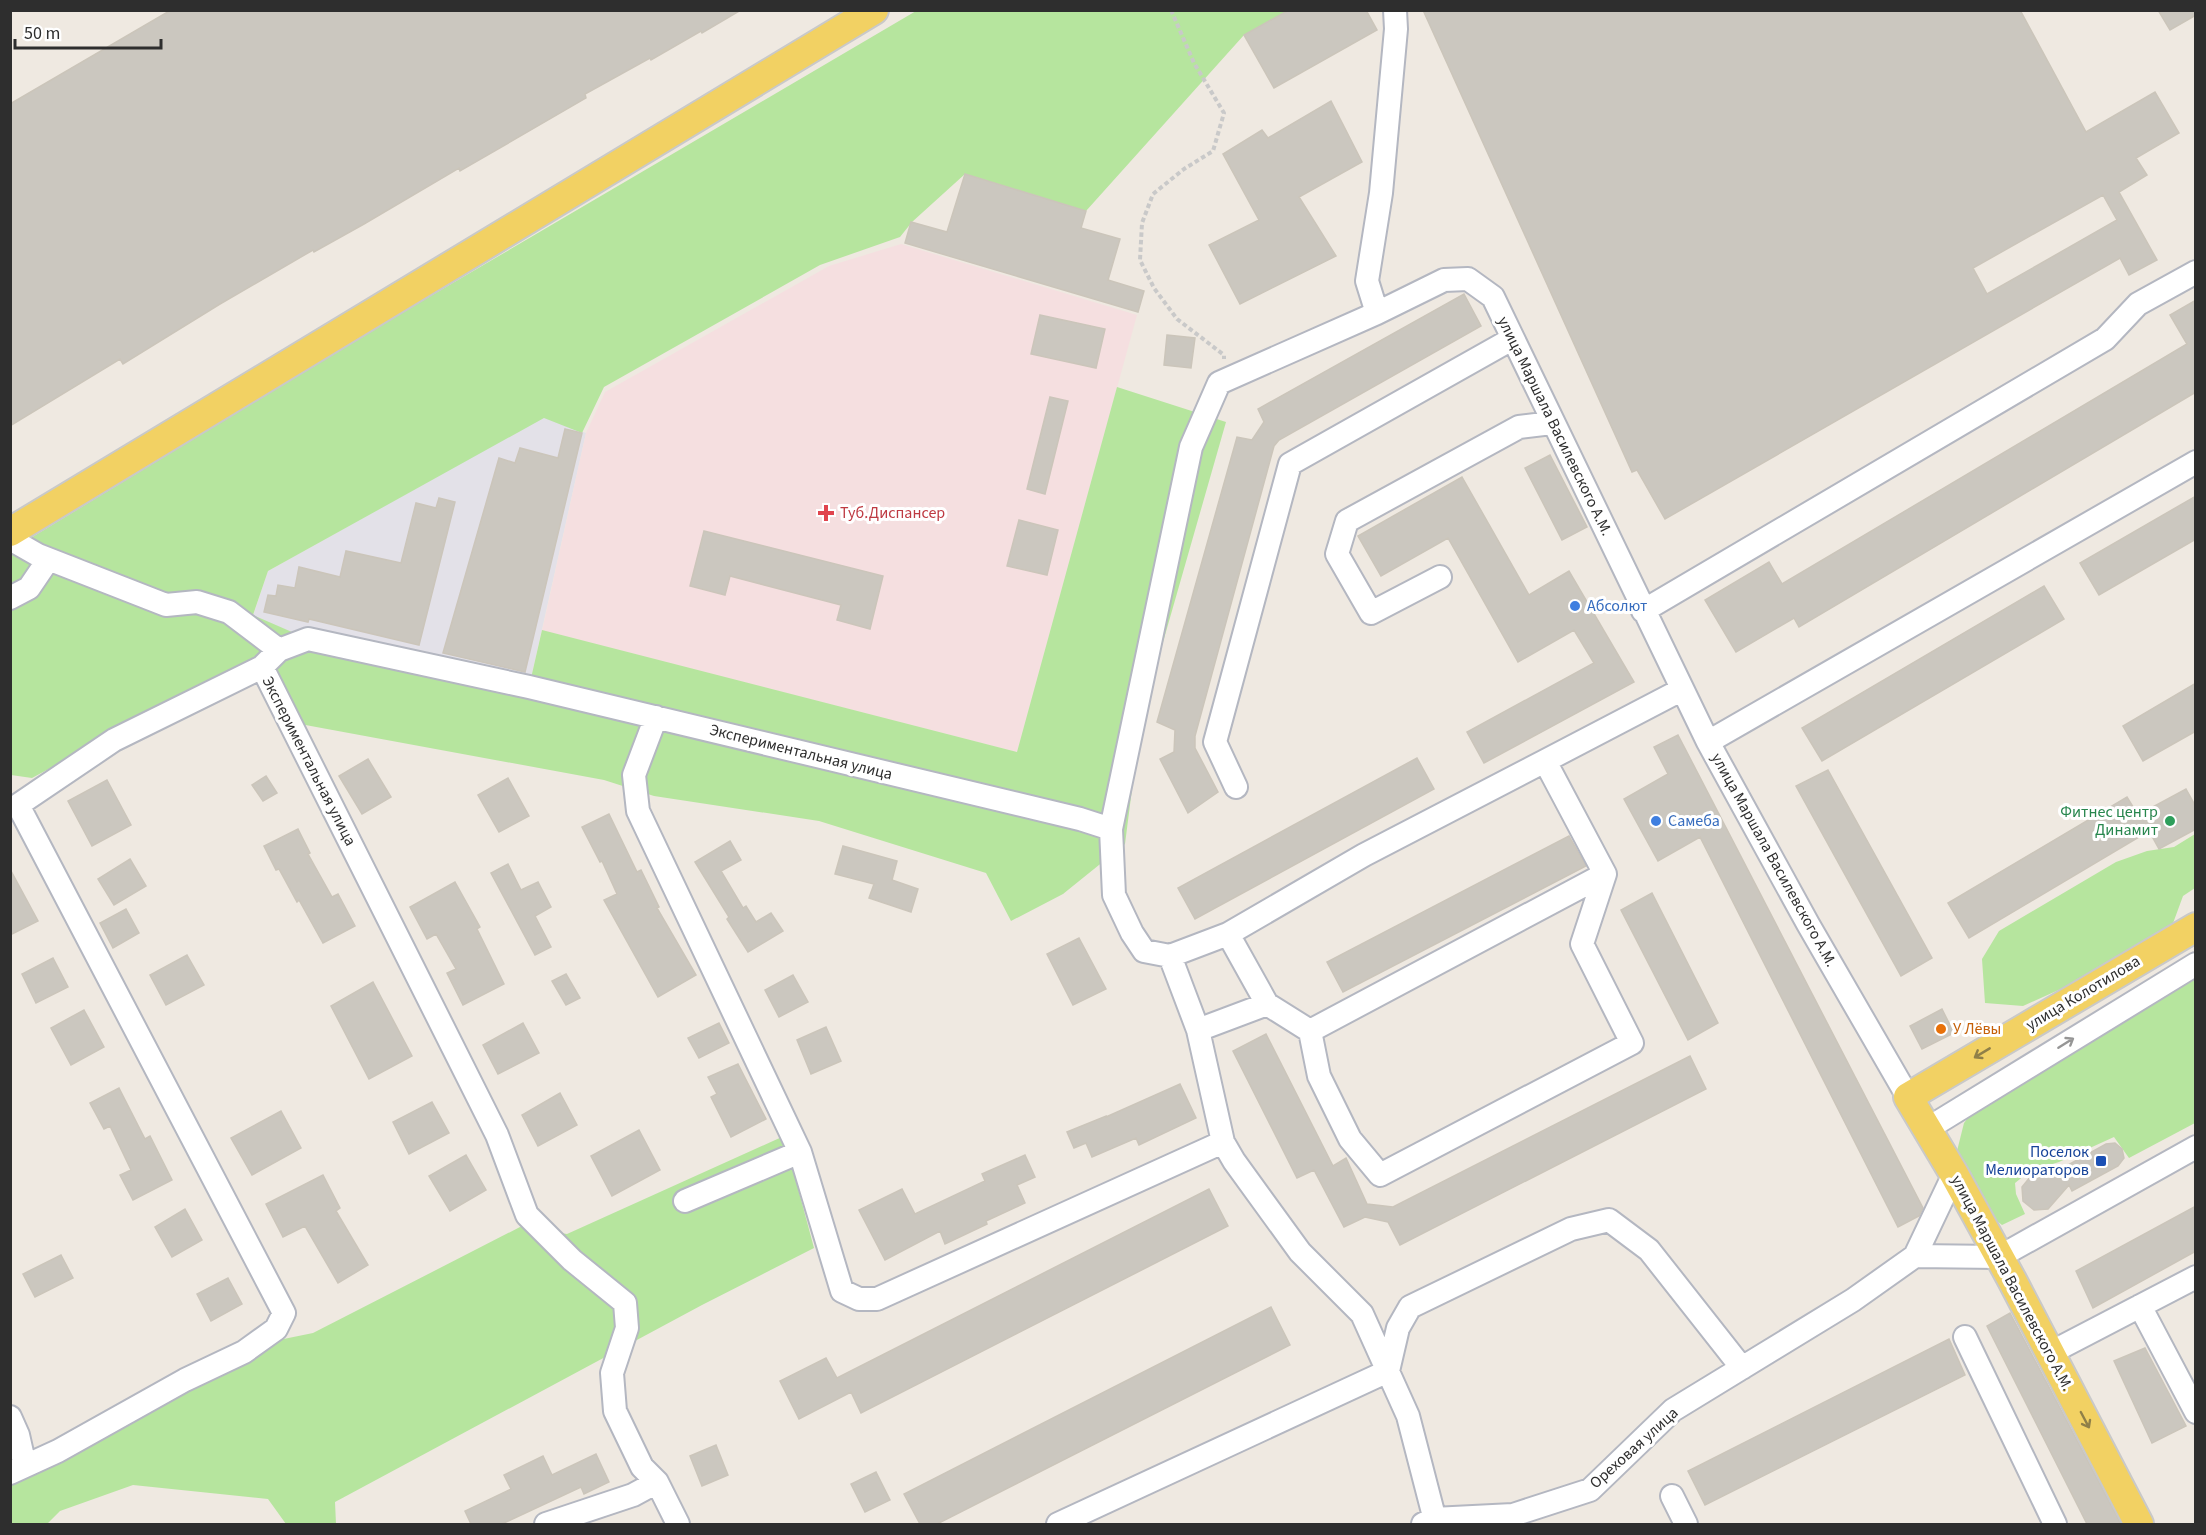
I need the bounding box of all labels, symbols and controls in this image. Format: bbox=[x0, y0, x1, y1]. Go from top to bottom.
scale bar bbox=[15, 12, 160, 50]
text: 50 m bbox=[24, 21, 60, 46]
street label: улица Маршала Василевского А.М. bbox=[1492, 313, 1618, 539]
place label: Туб.Диспансер bbox=[840, 502, 945, 524]
marker: Туб.Диспансер bbox=[817, 504, 835, 522]
place label: Абсолют bbox=[1587, 595, 1647, 617]
marker: Абсолют bbox=[1568, 599, 1582, 613]
street label: Экспериментальная улица bbox=[257, 672, 361, 850]
street label: Экспериментальная улица bbox=[707, 719, 895, 785]
street label: улица Маршала Василевского А.М. bbox=[1706, 749, 1842, 971]
place label: Фитнес центр Динамит bbox=[2060, 801, 2158, 841]
place label: Самеба bbox=[1668, 810, 1720, 832]
marker: Самеба bbox=[1649, 814, 1663, 828]
marker: Фитнес центр Динамит bbox=[2163, 814, 2177, 828]
street label: улица Колотилова bbox=[2022, 950, 2144, 1036]
place label: У Лёвы bbox=[1953, 1018, 2001, 1040]
marker: У Лёвы bbox=[1934, 1022, 1948, 1036]
one-way arrow bbox=[2057, 1037, 2074, 1049]
one-way arrow bbox=[1974, 1047, 1991, 1059]
place label: Поселок Мелиораторов bbox=[1985, 1141, 2089, 1181]
marker: Поселок Мелиораторов bbox=[2094, 1154, 2108, 1168]
street label: улица Маршала Василевского А.М. bbox=[1946, 1171, 2078, 1395]
street label: Ореховая улица bbox=[1585, 1402, 1683, 1494]
one-way arrow bbox=[2079, 1411, 2091, 1429]

